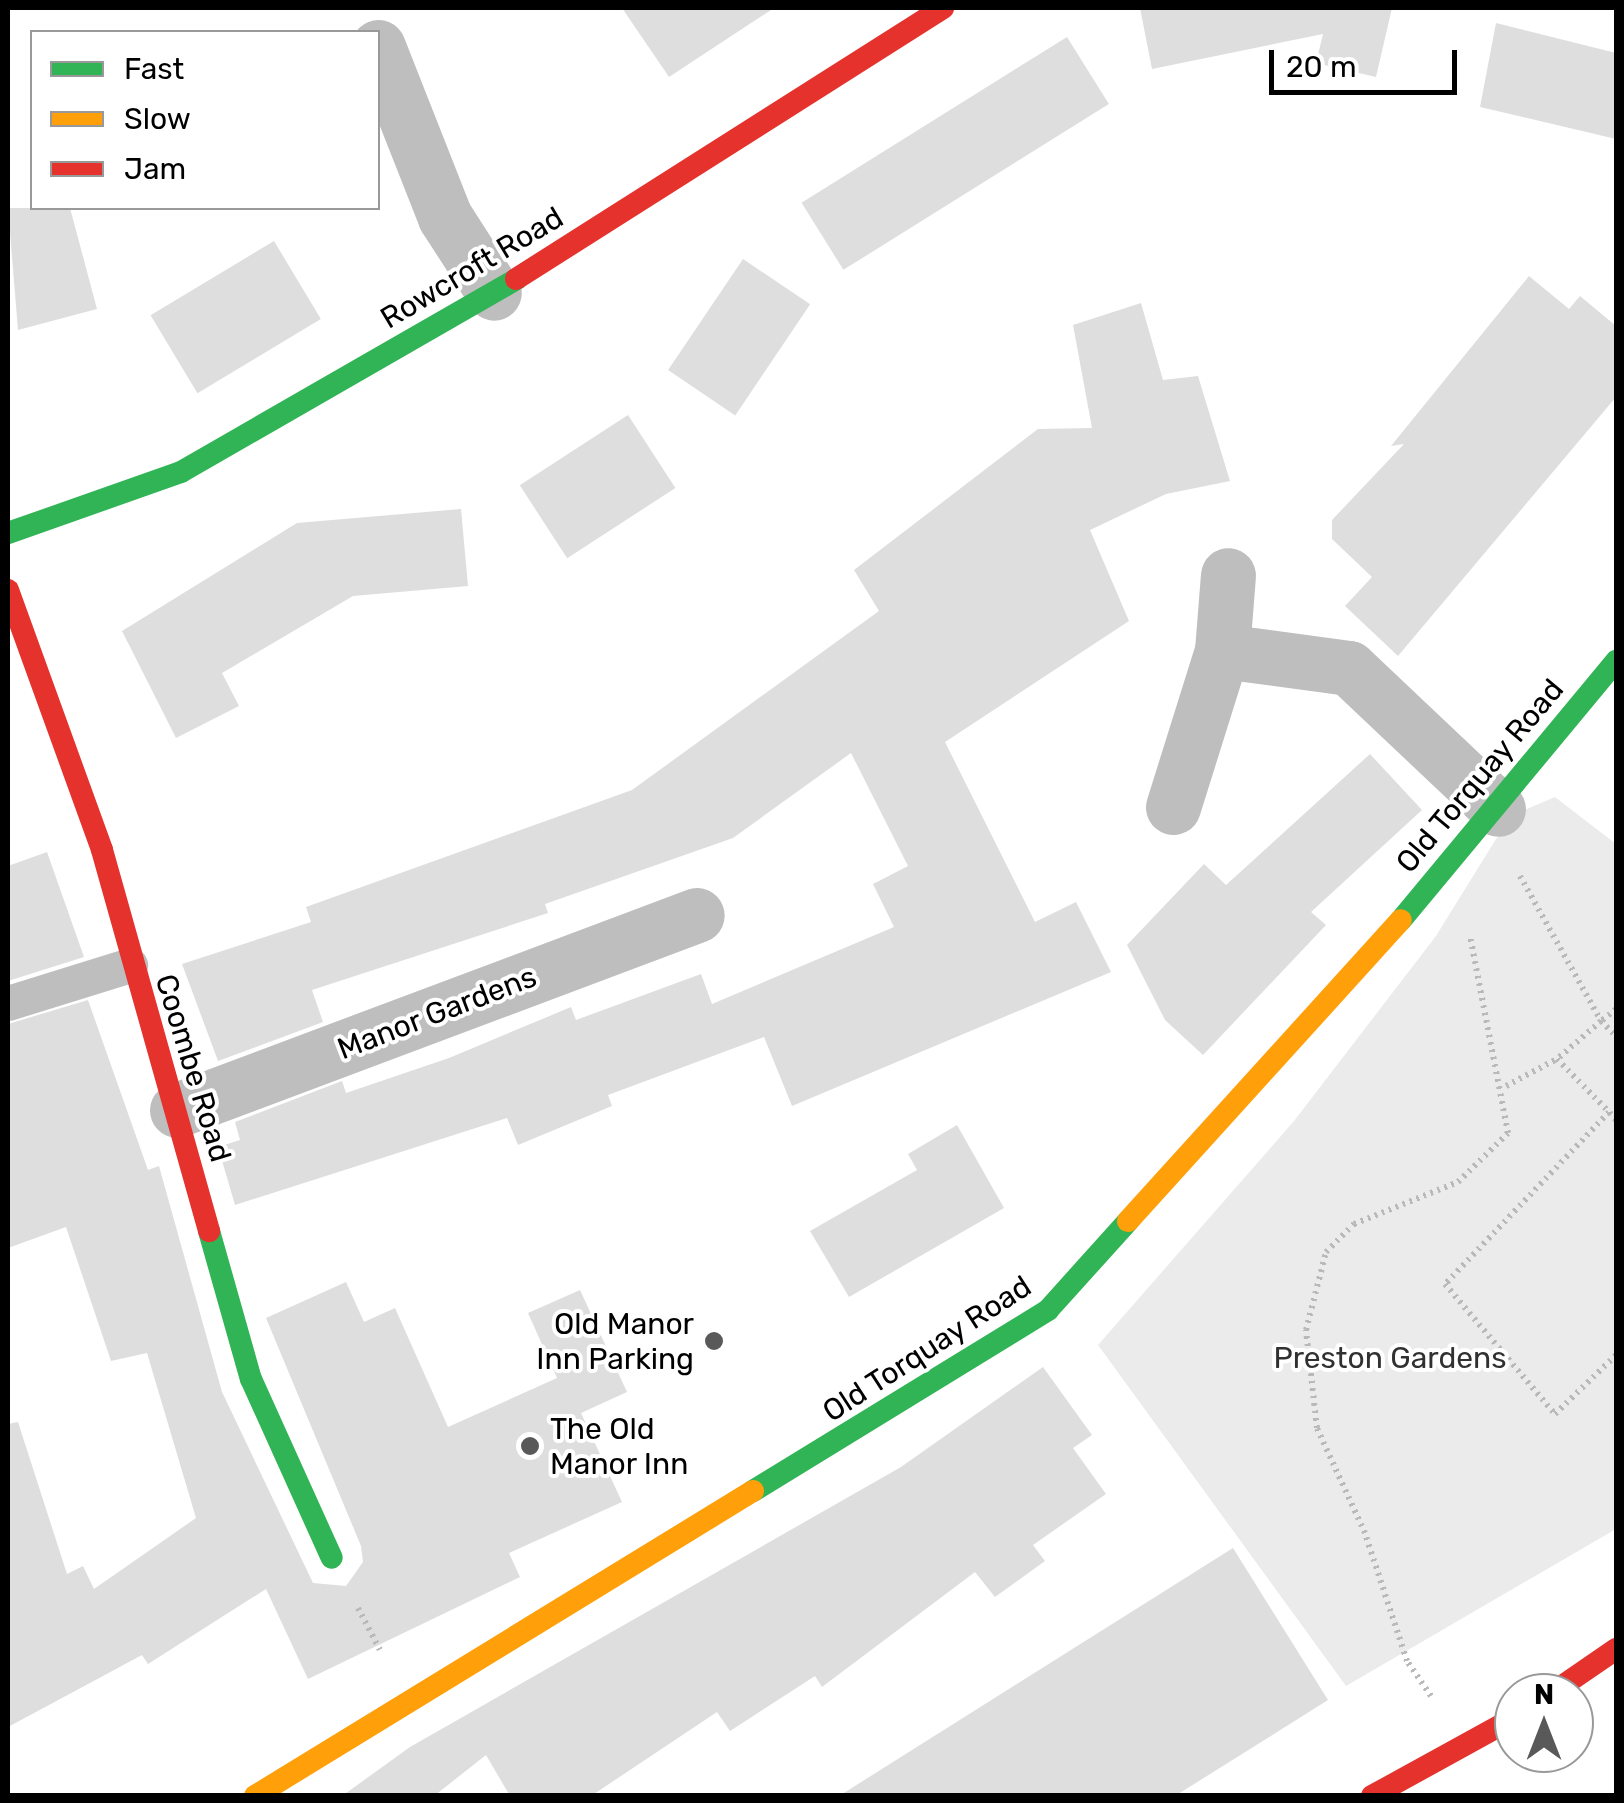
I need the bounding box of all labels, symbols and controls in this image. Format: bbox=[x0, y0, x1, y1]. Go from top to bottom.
legend bbox=[30, 30, 380, 210]
scale bar bbox=[1274, 30, 1462, 92]
text: 20 m bbox=[1286, 49, 1357, 85]
text: Fast bbox=[124, 51, 184, 87]
text: Slow bbox=[124, 101, 191, 137]
text: Jam bbox=[124, 151, 186, 187]
street label: Rowcroft Road bbox=[374, 199, 570, 337]
street label: Old Torquay Road bbox=[1388, 671, 1572, 881]
street label: Manor Gardens bbox=[332, 958, 542, 1068]
street label: Coombe Road bbox=[147, 970, 239, 1166]
street label: Old Torquay Road bbox=[815, 1268, 1039, 1430]
place label: Old Manor Inn Parking bbox=[536, 1306, 694, 1376]
marker: Old Manor Inn Parking bbox=[703, 1330, 725, 1352]
park label: Preston Gardens bbox=[1273, 1340, 1507, 1376]
place label: The Old Manor Inn bbox=[550, 1411, 689, 1482]
marker: The Old Manor Inn bbox=[519, 1435, 541, 1457]
north arrow bbox=[1494, 1673, 1594, 1773]
text: N bbox=[1534, 1678, 1554, 1711]

